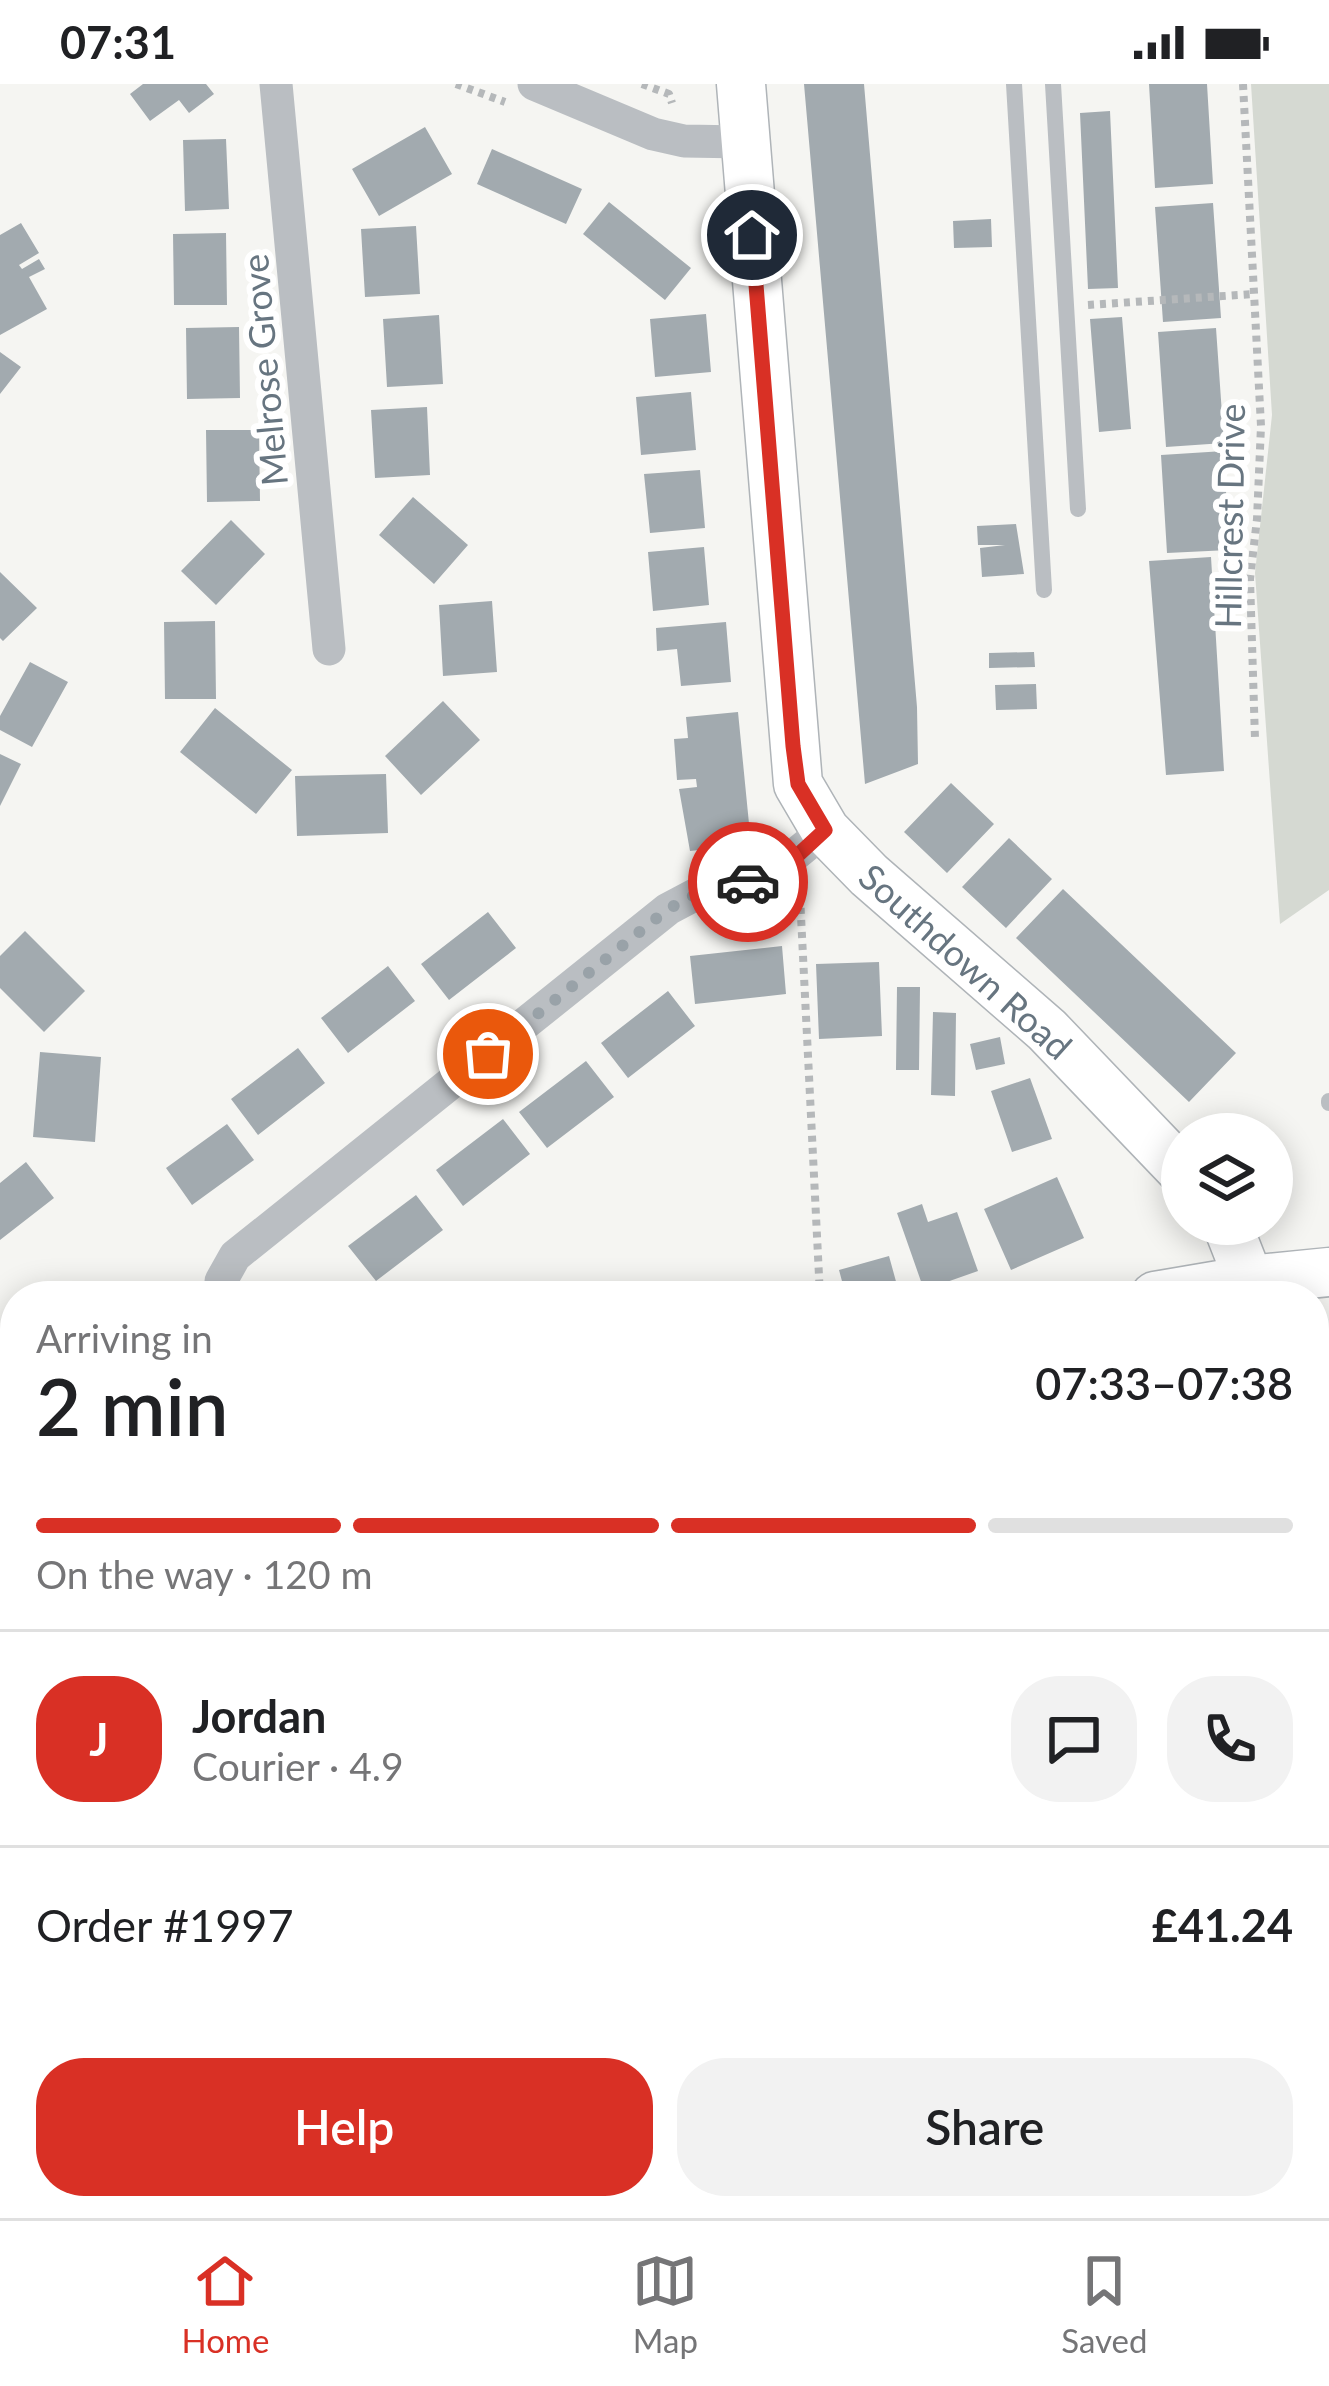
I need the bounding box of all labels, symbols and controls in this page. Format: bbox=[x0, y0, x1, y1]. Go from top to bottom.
text: 07:31 bbox=[60, 15, 176, 69]
pin bbox=[701, 184, 803, 286]
icon: home bbox=[719, 202, 785, 268]
street label: Melrose Grove bbox=[232, 252, 296, 488]
street label: Hillcrest Drive bbox=[1205, 403, 1253, 629]
courier bbox=[688, 822, 808, 942]
icon: car bbox=[715, 849, 781, 915]
street label: Southdown Road bbox=[851, 854, 1081, 1068]
pin bbox=[437, 1003, 539, 1105]
icon: bag bbox=[455, 1021, 521, 1087]
map controls bbox=[1161, 1113, 1293, 1245]
button: layers bbox=[1161, 1113, 1293, 1245]
text: Arriving in bbox=[36, 1315, 213, 1361]
text: 07:33–07:38 bbox=[1035, 1356, 1293, 1410]
text: 2 min bbox=[36, 1359, 229, 1453]
text: On the way · 120 m bbox=[36, 1551, 373, 1597]
button: chat bbox=[1011, 1676, 1137, 1802]
button: phone bbox=[1167, 1676, 1293, 1802]
text: Jordan bbox=[192, 1689, 326, 1743]
text: J bbox=[89, 1712, 109, 1766]
text: Courier · 4.9 bbox=[192, 1743, 404, 1789]
text: Order #1997 bbox=[36, 1898, 294, 1952]
text: £41.24 bbox=[1152, 1898, 1293, 1952]
button: Help bbox=[36, 2058, 653, 2196]
button: Share bbox=[677, 2058, 1293, 2196]
tab: Home bbox=[181, 2248, 269, 2360]
tab: Map bbox=[632, 2248, 698, 2360]
tab: Saved bbox=[1061, 2248, 1148, 2360]

